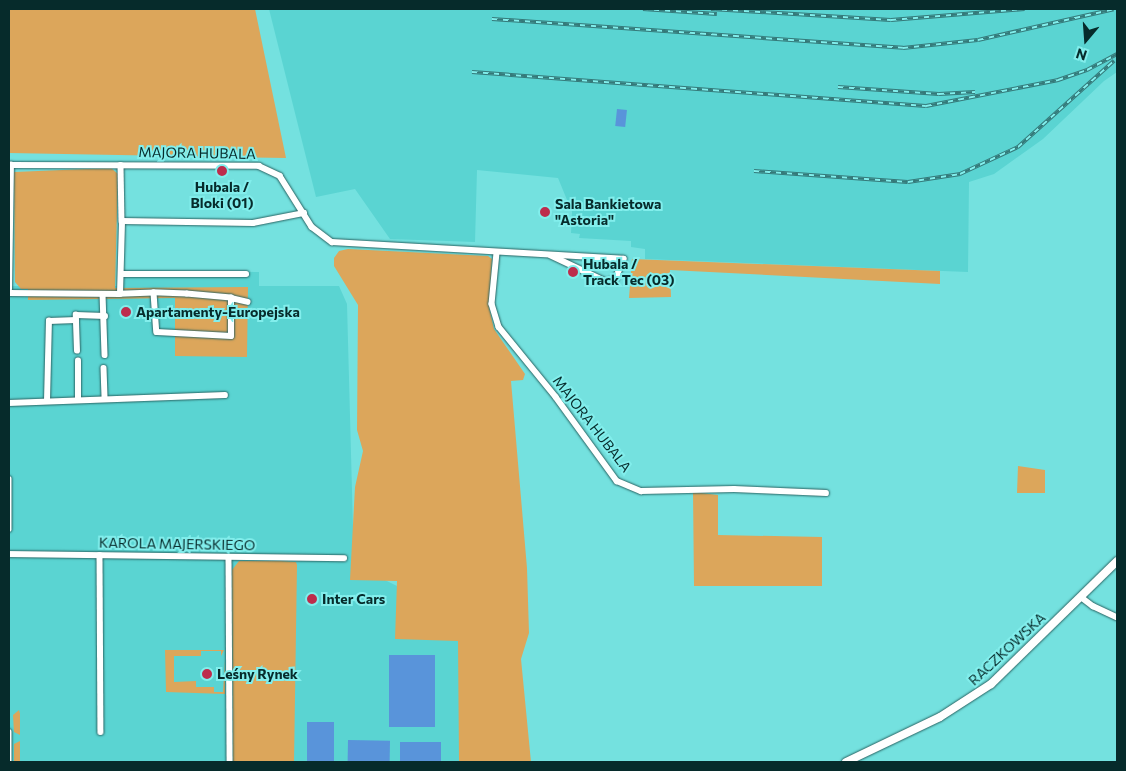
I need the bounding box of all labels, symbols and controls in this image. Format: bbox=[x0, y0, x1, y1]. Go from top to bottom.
north arrow bbox=[1061, 15, 1111, 65]
text: N bbox=[1074, 45, 1089, 64]
street label: MAJORA HUBALA bbox=[138, 144, 256, 162]
marker: Hubala / Bloki (01) bbox=[216, 165, 228, 177]
place label: Hubala / Bloki (01) bbox=[191, 179, 253, 212]
place label: Sala Bankietowa "Astoria" bbox=[555, 196, 661, 228]
marker: Sala Bankietowa "Astoria" bbox=[539, 206, 551, 218]
place label: Hubala / Track Tec (03) bbox=[583, 256, 675, 288]
marker: Hubala / Track Tec (03) bbox=[567, 266, 579, 278]
place label: Apartamenty-Europejska bbox=[136, 304, 300, 320]
marker: Apartamenty-Europejska bbox=[120, 306, 132, 318]
street label: MAJORA HUBALA bbox=[549, 373, 635, 475]
street label: KAROLA MAJERSKIEGO bbox=[99, 534, 255, 554]
place label: Inter Cars bbox=[322, 591, 385, 607]
marker: Inter Cars bbox=[306, 593, 318, 605]
street label: RACZKOWSKA bbox=[965, 609, 1049, 689]
place label: Leśny Rynek bbox=[217, 666, 298, 682]
marker: Leśny Rynek bbox=[201, 668, 213, 680]

